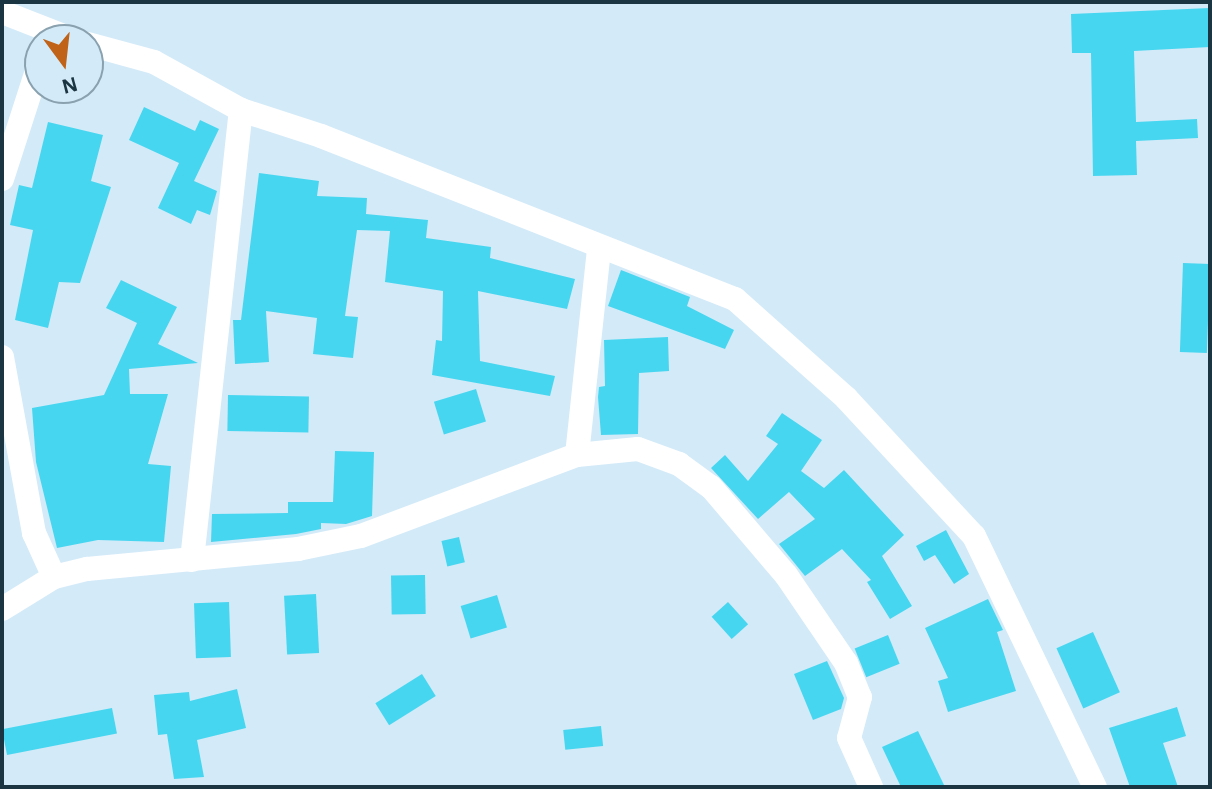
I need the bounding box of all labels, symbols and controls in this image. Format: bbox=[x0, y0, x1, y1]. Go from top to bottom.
north arrow bbox=[24, 24, 104, 104]
text: N bbox=[59, 73, 80, 98]

